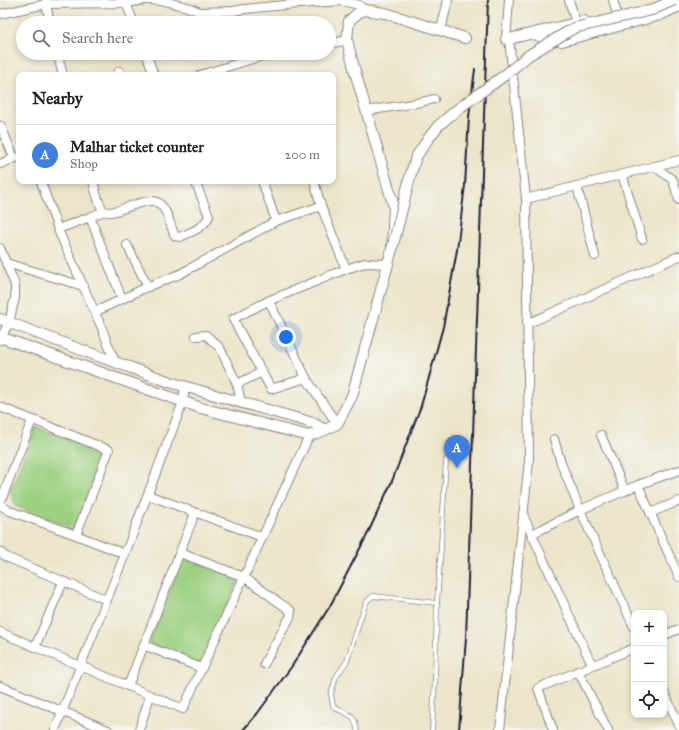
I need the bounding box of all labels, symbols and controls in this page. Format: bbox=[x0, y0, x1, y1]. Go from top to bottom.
search box bbox=[16, 16, 336, 60]
icon: search bbox=[30, 27, 52, 49]
text: Search here bbox=[62, 29, 133, 47]
text: Nearby bbox=[32, 88, 83, 109]
text: Malhar ticket counter bbox=[70, 138, 204, 156]
text: A bbox=[41, 147, 49, 163]
text: 200 m bbox=[285, 147, 320, 163]
text: Shop bbox=[70, 156, 98, 172]
your location bbox=[276, 327, 296, 347]
pin: A bbox=[444, 435, 470, 468]
map controls bbox=[631, 610, 667, 718]
button: + bbox=[631, 610, 667, 646]
button: − bbox=[631, 646, 667, 682]
button: locate bbox=[631, 682, 667, 718]

